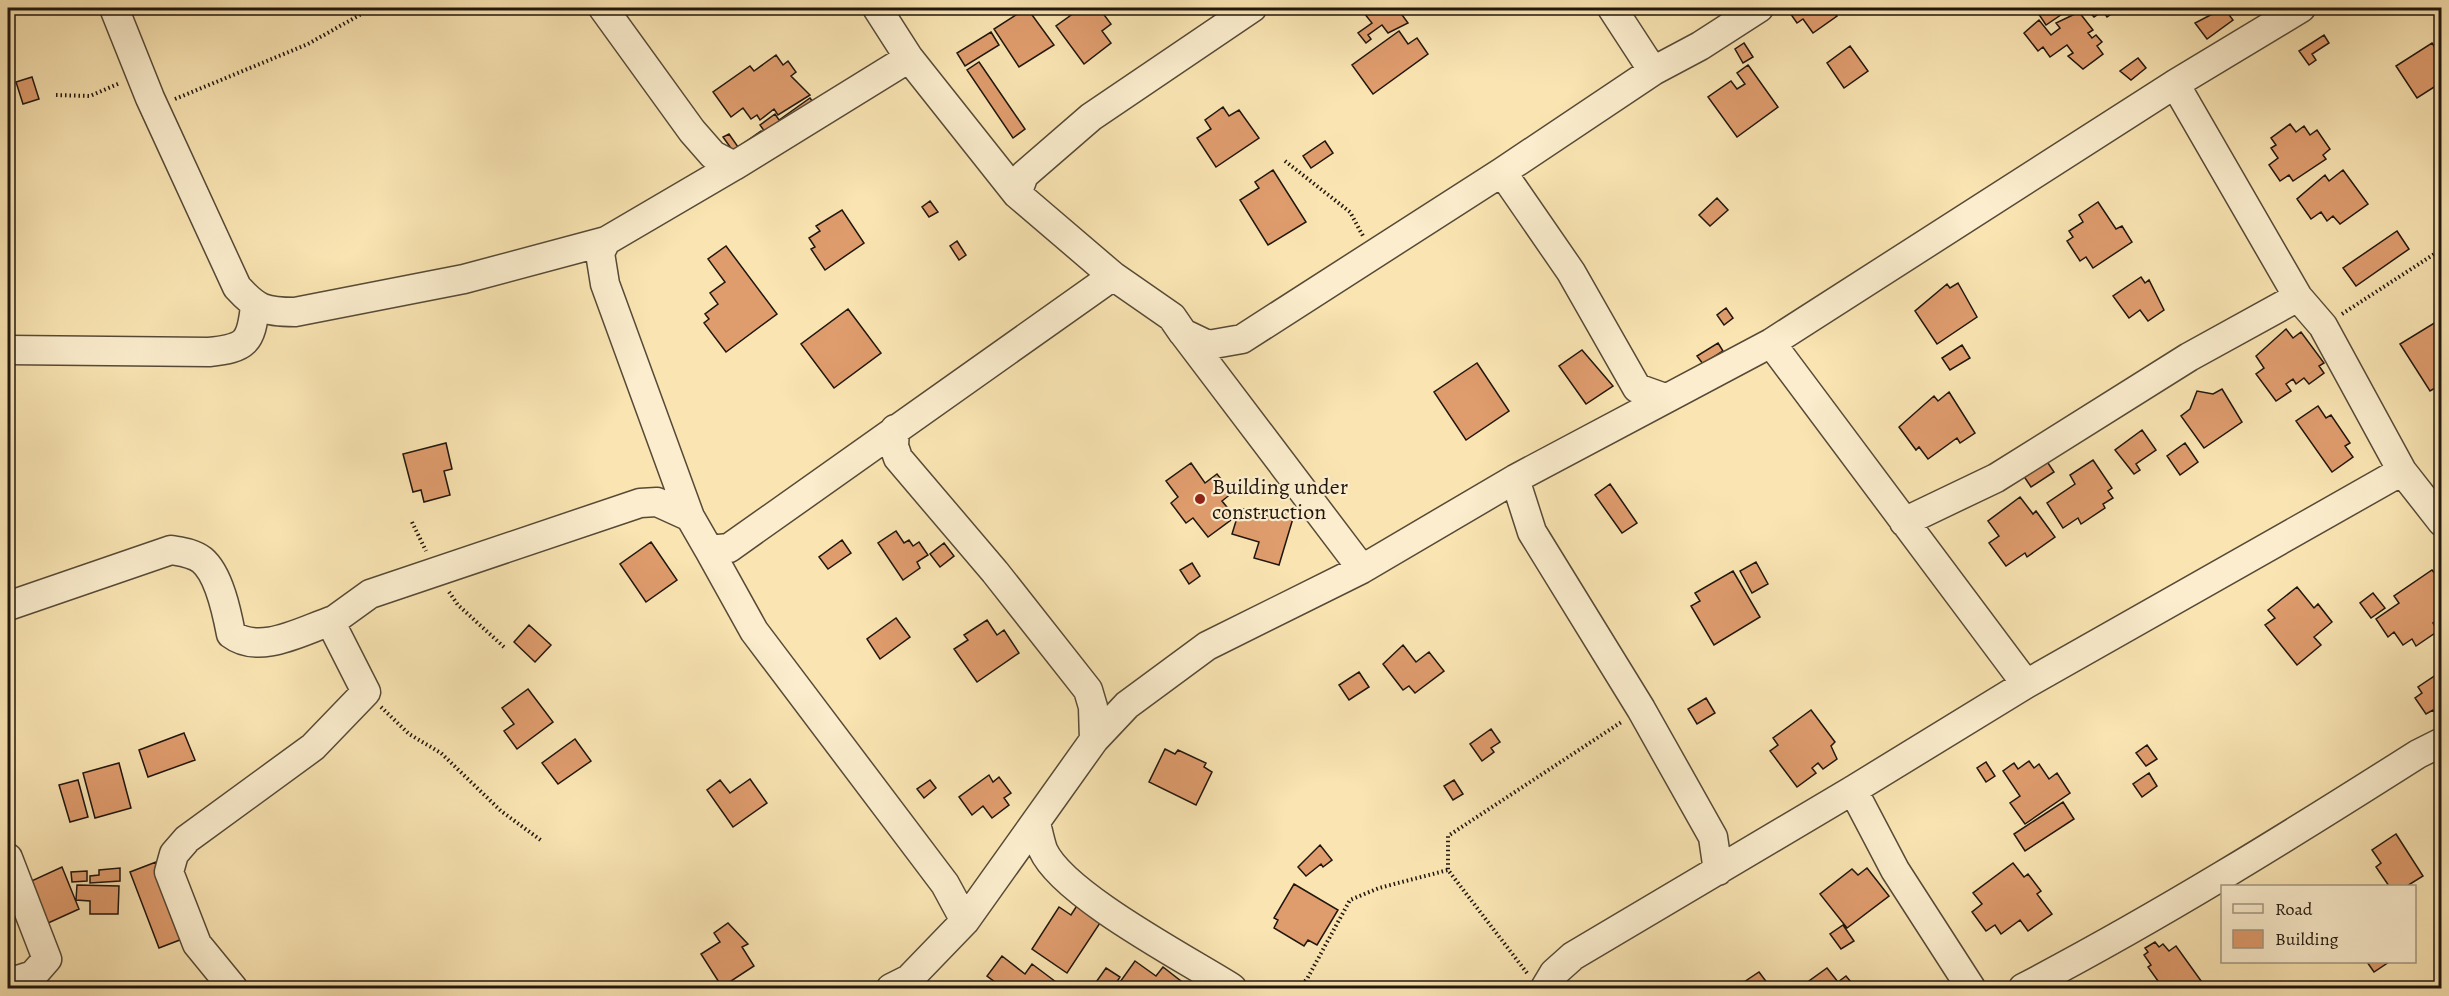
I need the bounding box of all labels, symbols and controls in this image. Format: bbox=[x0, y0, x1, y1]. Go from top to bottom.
place label: Building under construction bbox=[1212, 472, 1348, 527]
marker: Building under construction bbox=[1193, 492, 1207, 506]
legend bbox=[2221, 885, 2416, 963]
text: Road bbox=[2275, 897, 2313, 921]
text: Building bbox=[2275, 927, 2339, 951]

